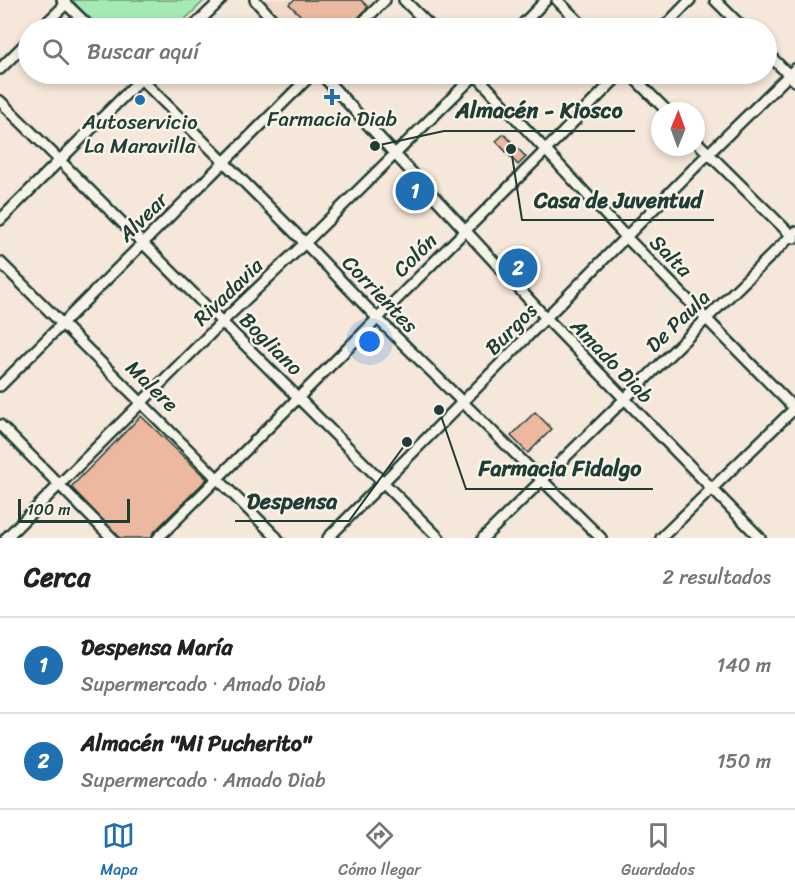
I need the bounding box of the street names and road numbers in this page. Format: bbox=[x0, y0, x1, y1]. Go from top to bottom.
street label: Alvear bbox=[108, 182, 178, 252]
street label: Colón bbox=[383, 223, 447, 287]
street label: Salta bbox=[640, 225, 702, 287]
street label: Corrientes bbox=[332, 246, 428, 343]
street label: Rivadavia bbox=[184, 248, 273, 336]
street label: De Paula bbox=[636, 279, 720, 362]
street label: Burgos bbox=[475, 293, 547, 365]
street label: Bogliano bbox=[230, 303, 313, 386]
street label: Amado Diab bbox=[560, 308, 663, 413]
street label: Malere bbox=[116, 350, 188, 422]

